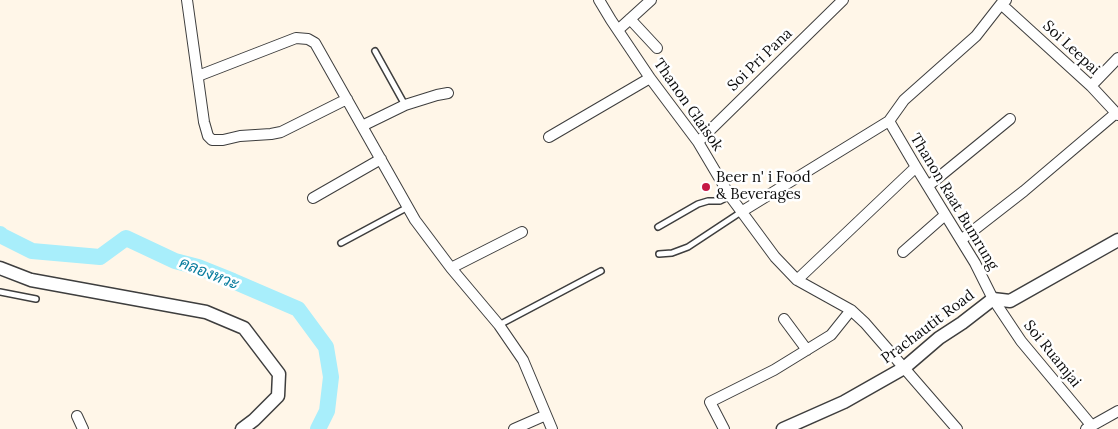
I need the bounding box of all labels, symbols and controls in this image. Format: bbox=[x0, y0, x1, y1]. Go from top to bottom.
street label: Soi Leepai bbox=[1039, 17, 1103, 79]
street label: Soi Pri Pana bbox=[724, 25, 796, 95]
street label: Thanon Glaisok bbox=[650, 55, 726, 155]
street label: Thanon Raat Bumrung bbox=[906, 130, 1002, 274]
place label: Beer n' i Food & Beverages bbox=[716, 169, 811, 204]
marker: Beer n' i Food & Beverages bbox=[700, 181, 712, 193]
water label: คลองหวะ bbox=[176, 253, 242, 295]
street label: Prachautit Road bbox=[878, 286, 978, 368]
street label: Soi Ruamjai bbox=[1020, 317, 1084, 391]

